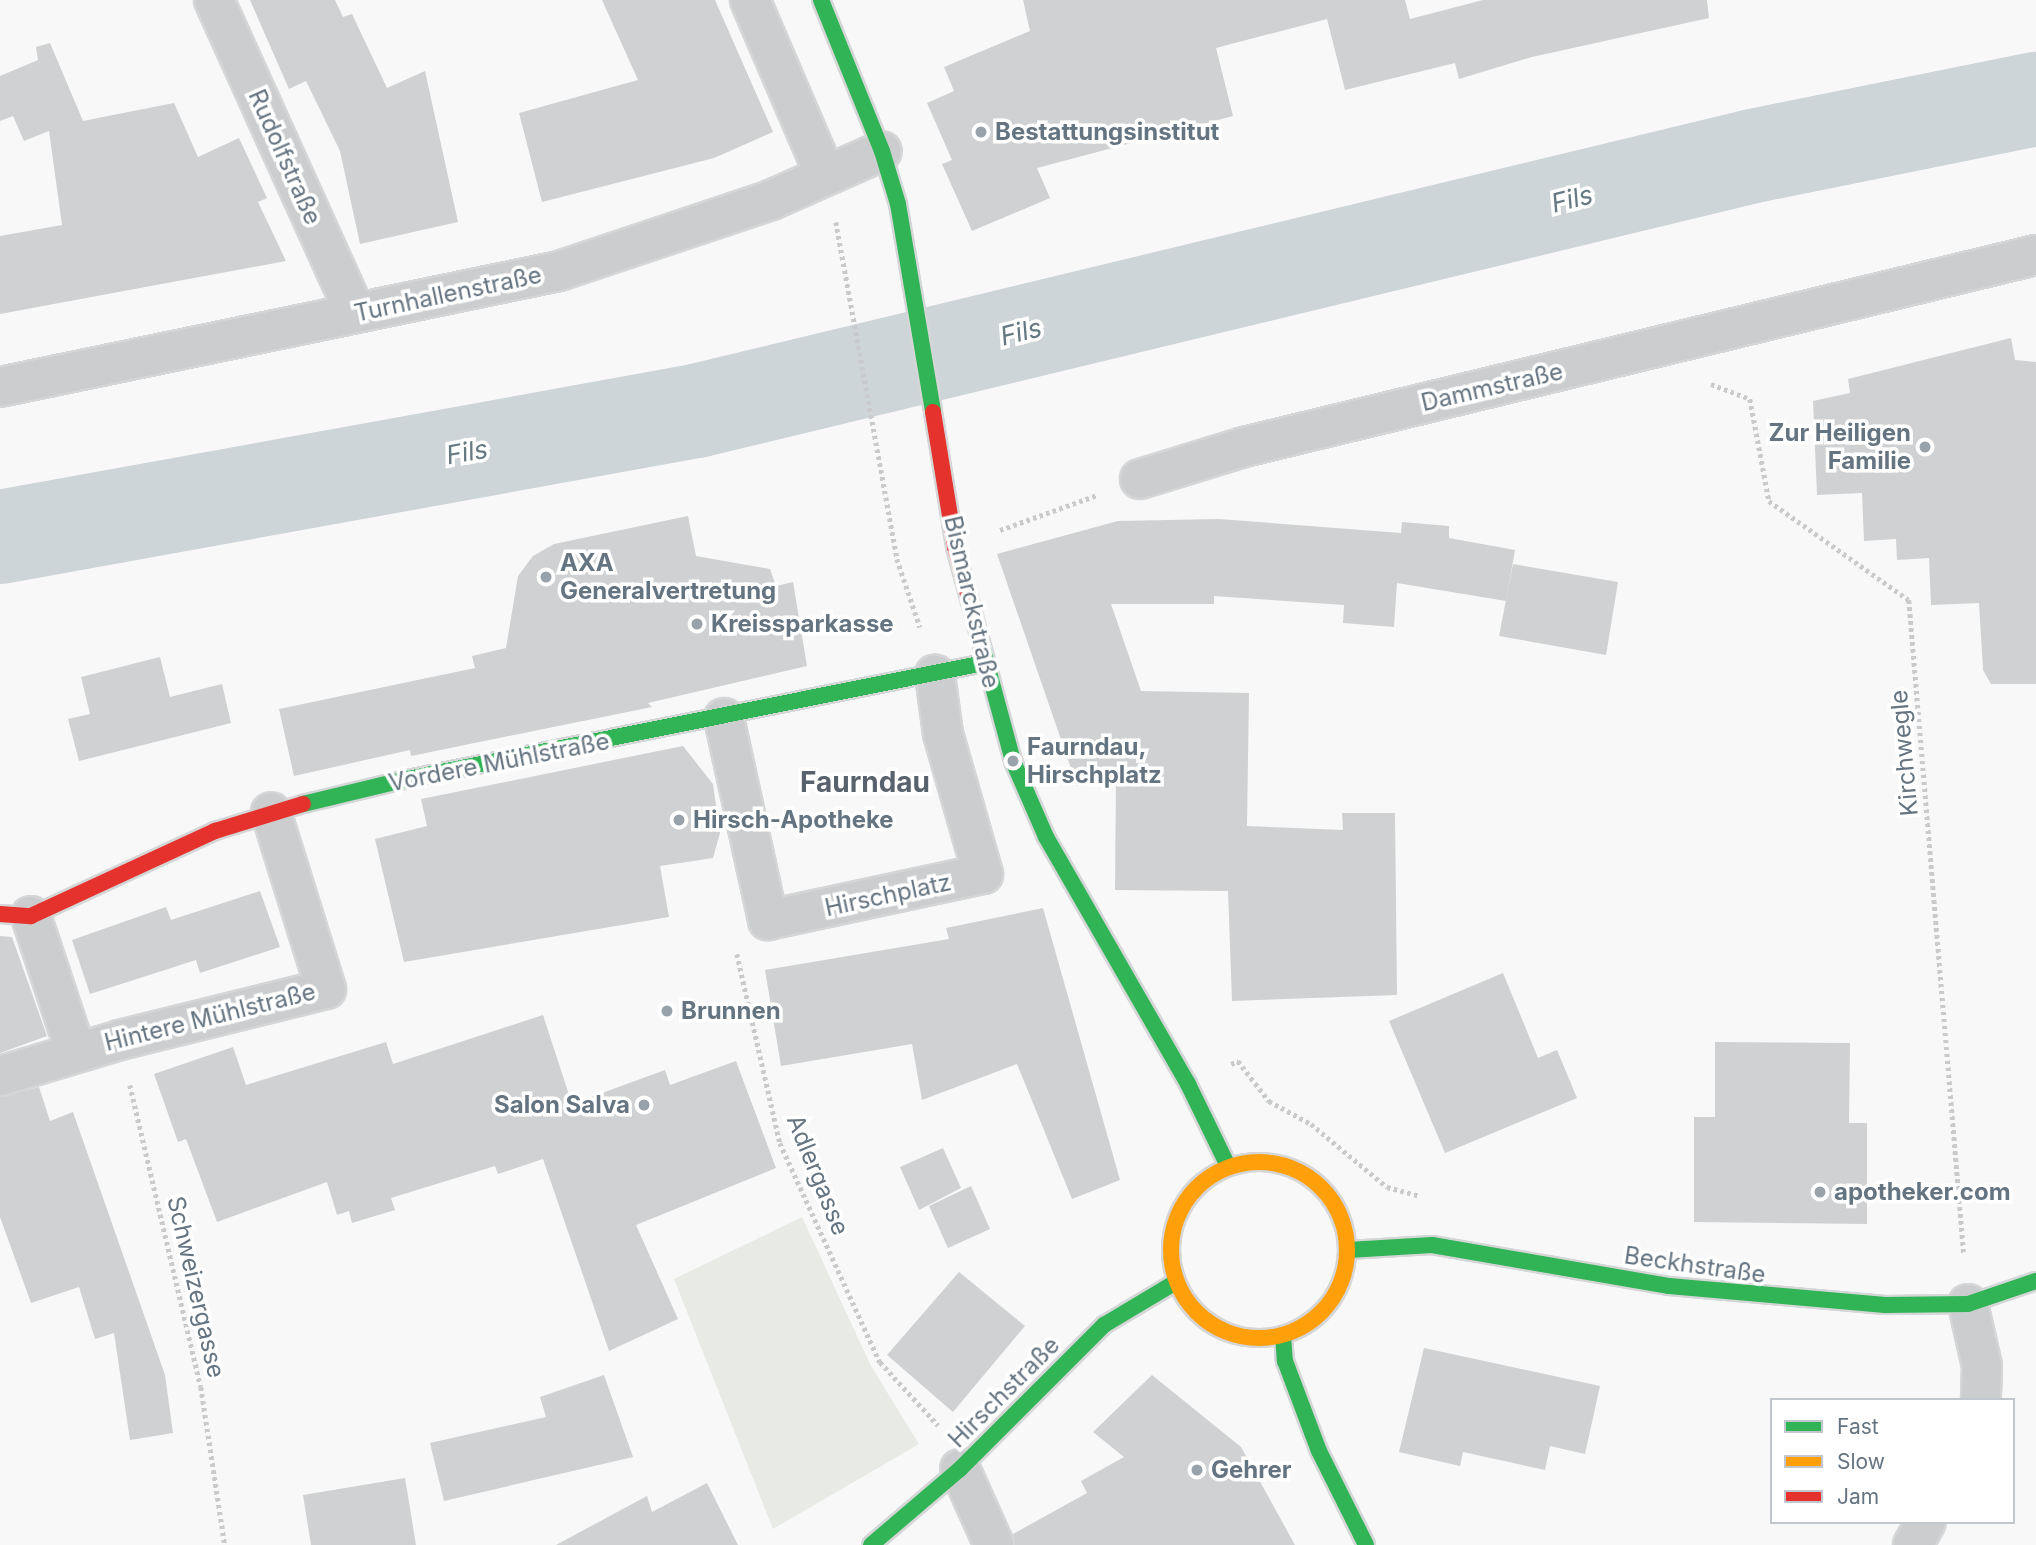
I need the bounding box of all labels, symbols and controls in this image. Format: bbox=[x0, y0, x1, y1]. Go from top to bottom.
street label: Rudolfstraße bbox=[242, 85, 328, 229]
place label: Bestattungsinstitut bbox=[995, 118, 1219, 146]
marker: Bestattungsinstitut bbox=[973, 124, 989, 140]
water label: Fils bbox=[1548, 179, 1596, 219]
street label: Turnhallenstraße bbox=[352, 260, 544, 328]
water label: Fils bbox=[997, 312, 1045, 352]
street label: Dammstraße bbox=[1418, 357, 1566, 417]
place label: Zur Heiligen Familie bbox=[1769, 419, 1911, 475]
water label: Fils bbox=[444, 433, 490, 471]
marker: Zur Heiligen Familie bbox=[1917, 439, 1933, 455]
street label: Bismarckstraße bbox=[938, 513, 1006, 691]
place label: AXA Generalvertretung bbox=[560, 549, 776, 605]
marker: AXA Generalvertretung bbox=[538, 569, 554, 585]
place label: Kreissparkasse bbox=[711, 610, 894, 638]
marker: Kreissparkasse bbox=[689, 616, 705, 632]
street label: Kirchwegle bbox=[1884, 689, 1924, 817]
street label: Vordere Mühlstraße bbox=[386, 726, 612, 798]
place label: Faurndau, Hirschplatz bbox=[1027, 733, 1162, 789]
marker: Faurndau, Hirschplatz bbox=[1005, 753, 1021, 769]
district label: Faurndau bbox=[800, 765, 930, 799]
place label: Hirsch-Apotheke bbox=[693, 806, 894, 834]
marker: Hirsch-Apotheke bbox=[671, 812, 687, 828]
street label: Hirschplatz bbox=[822, 868, 954, 922]
street label: Hintere Mühlstraße bbox=[101, 977, 319, 1057]
place label: Brunnen bbox=[681, 997, 781, 1025]
marker: Brunnen bbox=[659, 1003, 675, 1019]
place label: Salon Salva bbox=[494, 1091, 630, 1119]
marker: Salon Salva bbox=[636, 1097, 652, 1113]
street label: Adlergasse bbox=[781, 1111, 855, 1239]
place label: apotheker.com bbox=[1834, 1178, 2011, 1206]
marker: apotheker.com bbox=[1812, 1184, 1828, 1200]
street label: Schweizergasse bbox=[161, 1193, 231, 1381]
street label: Beckhstraße bbox=[1622, 1241, 1768, 1289]
street label: Hirschstraße bbox=[943, 1331, 1065, 1453]
legend bbox=[1770, 1398, 2015, 1524]
text: Fast bbox=[1837, 1414, 1879, 1439]
text: Slow bbox=[1837, 1449, 1885, 1474]
place label: Gehrer bbox=[1211, 1456, 1292, 1484]
marker: Gehrer bbox=[1189, 1462, 1205, 1478]
text: Jam bbox=[1837, 1484, 1879, 1509]

